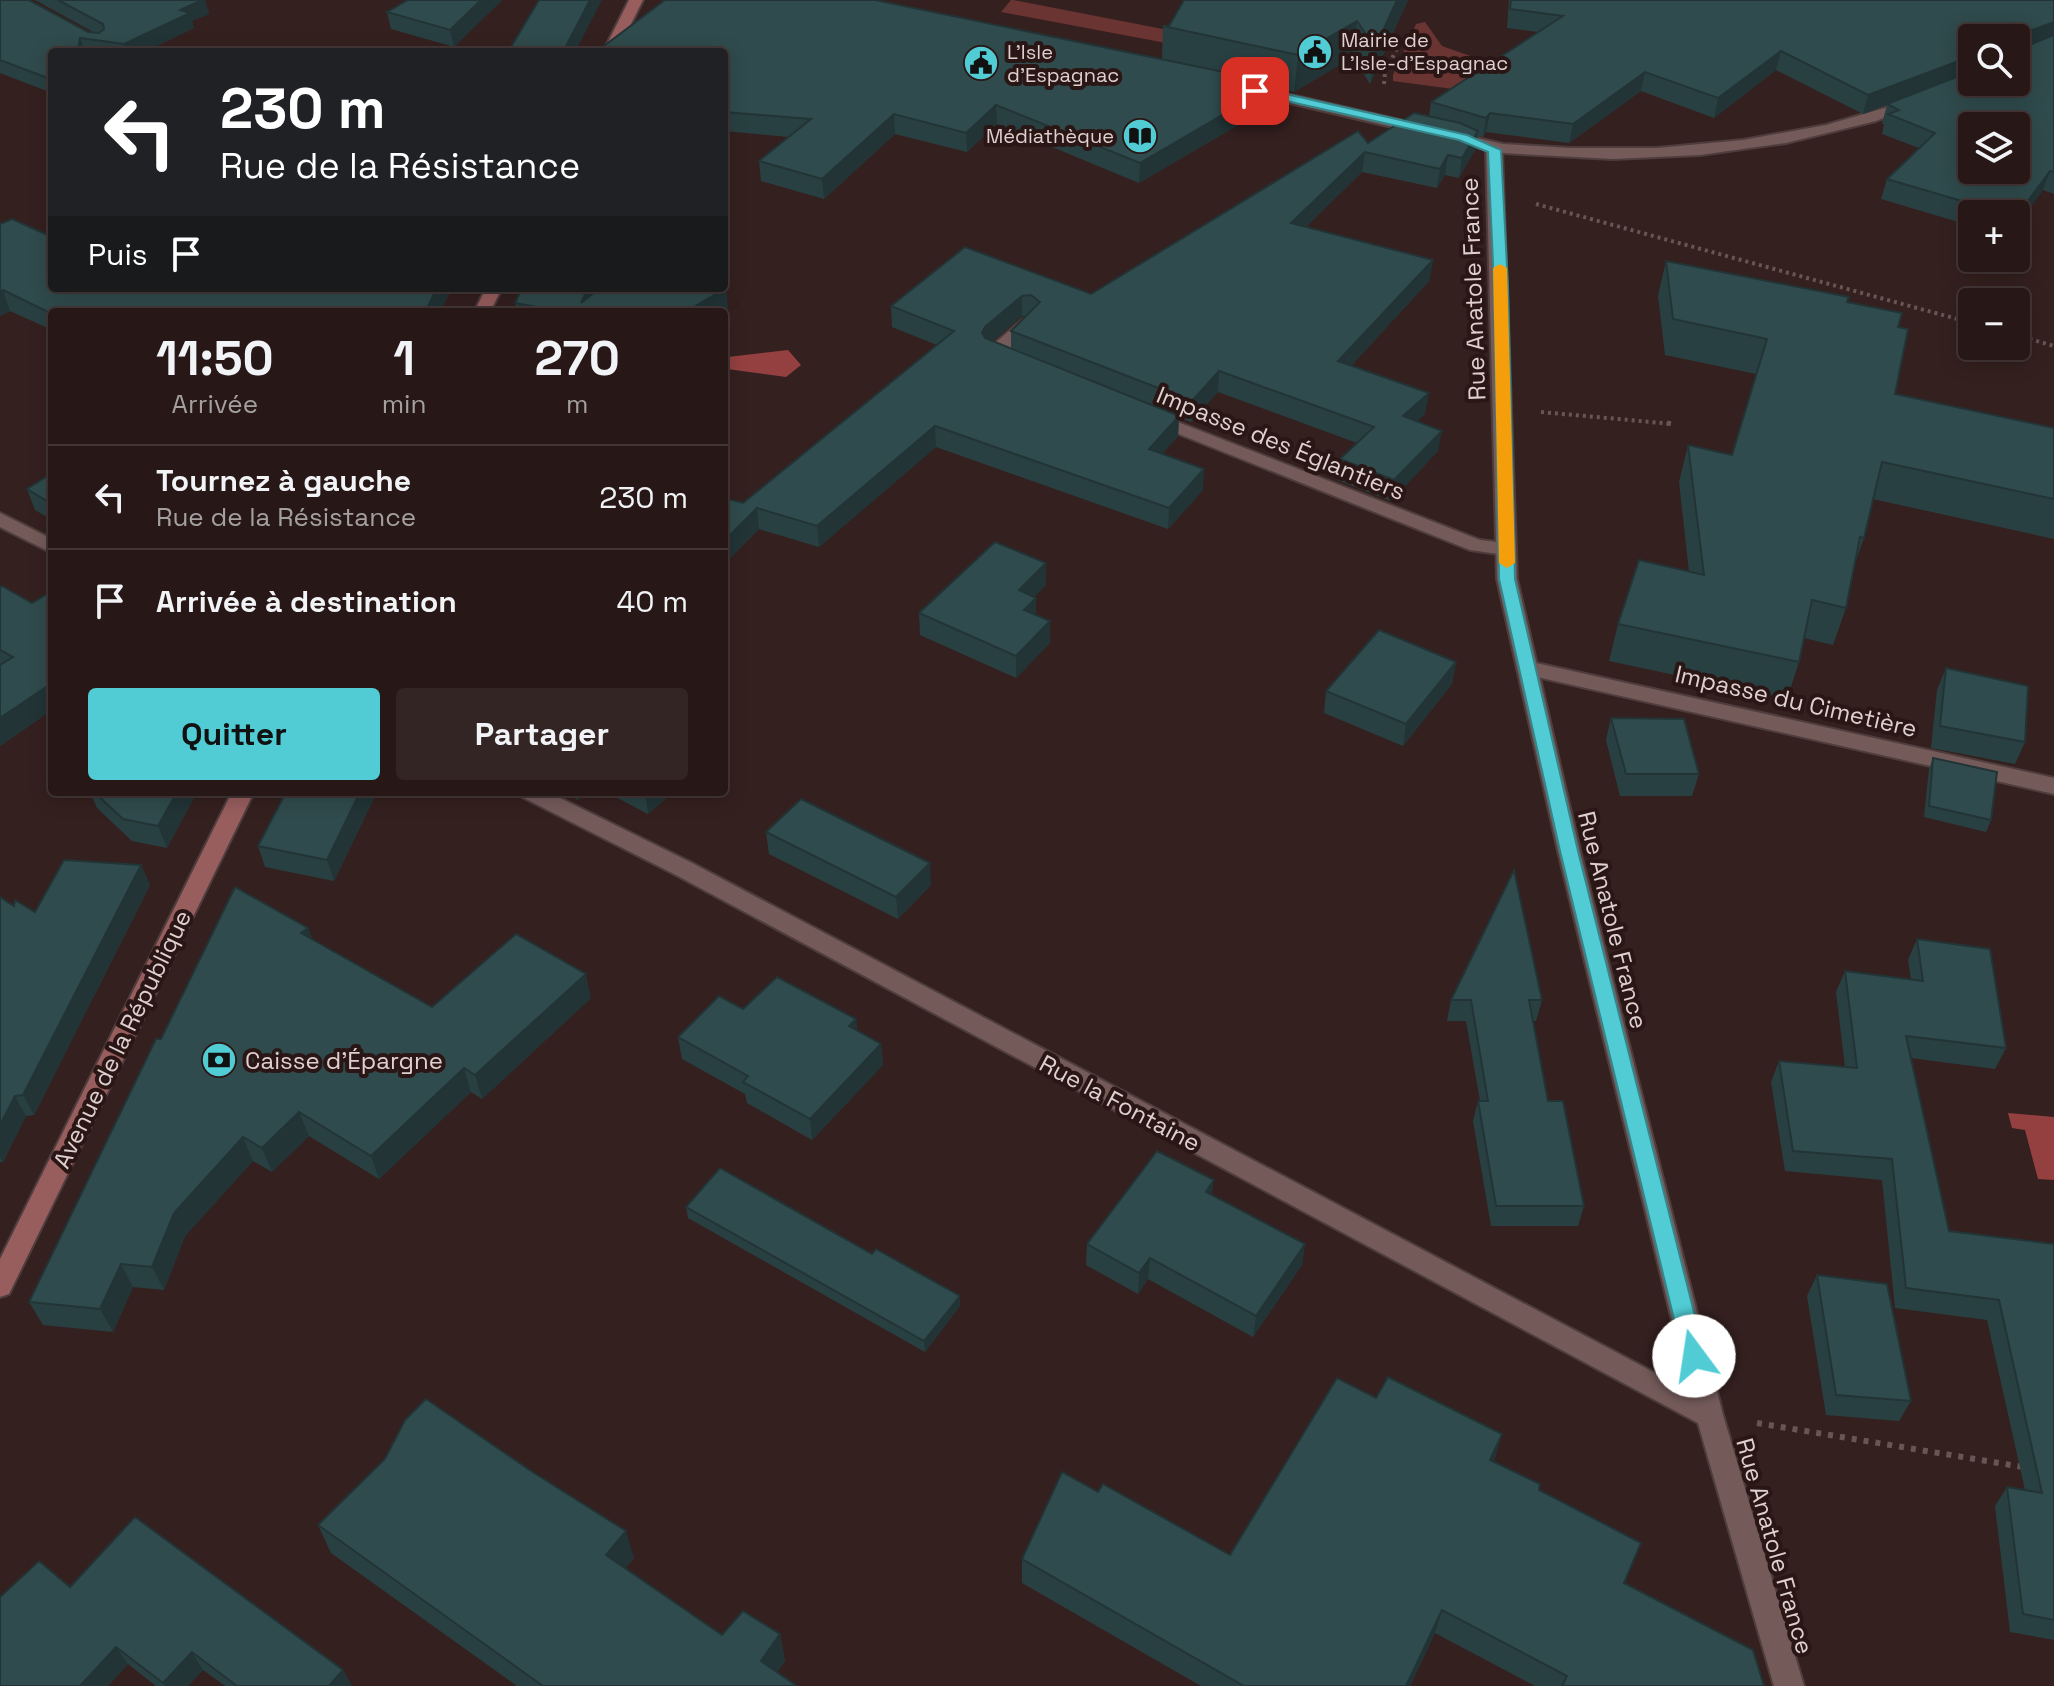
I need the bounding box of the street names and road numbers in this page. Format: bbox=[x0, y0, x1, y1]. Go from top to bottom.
street label: Rue Anatole France bbox=[1454, 177, 1492, 401]
street label: Impasse des Églantiers bbox=[1152, 379, 1410, 507]
street label: Impasse du Cimetière bbox=[1672, 658, 1920, 744]
street label: Rue Anatole France bbox=[1571, 808, 1655, 1032]
street label: Avenue de la République bbox=[46, 905, 198, 1173]
street label: Rue la Fontaine bbox=[1034, 1048, 1206, 1158]
street label: Rue Anatole France bbox=[1729, 1434, 1821, 1658]

